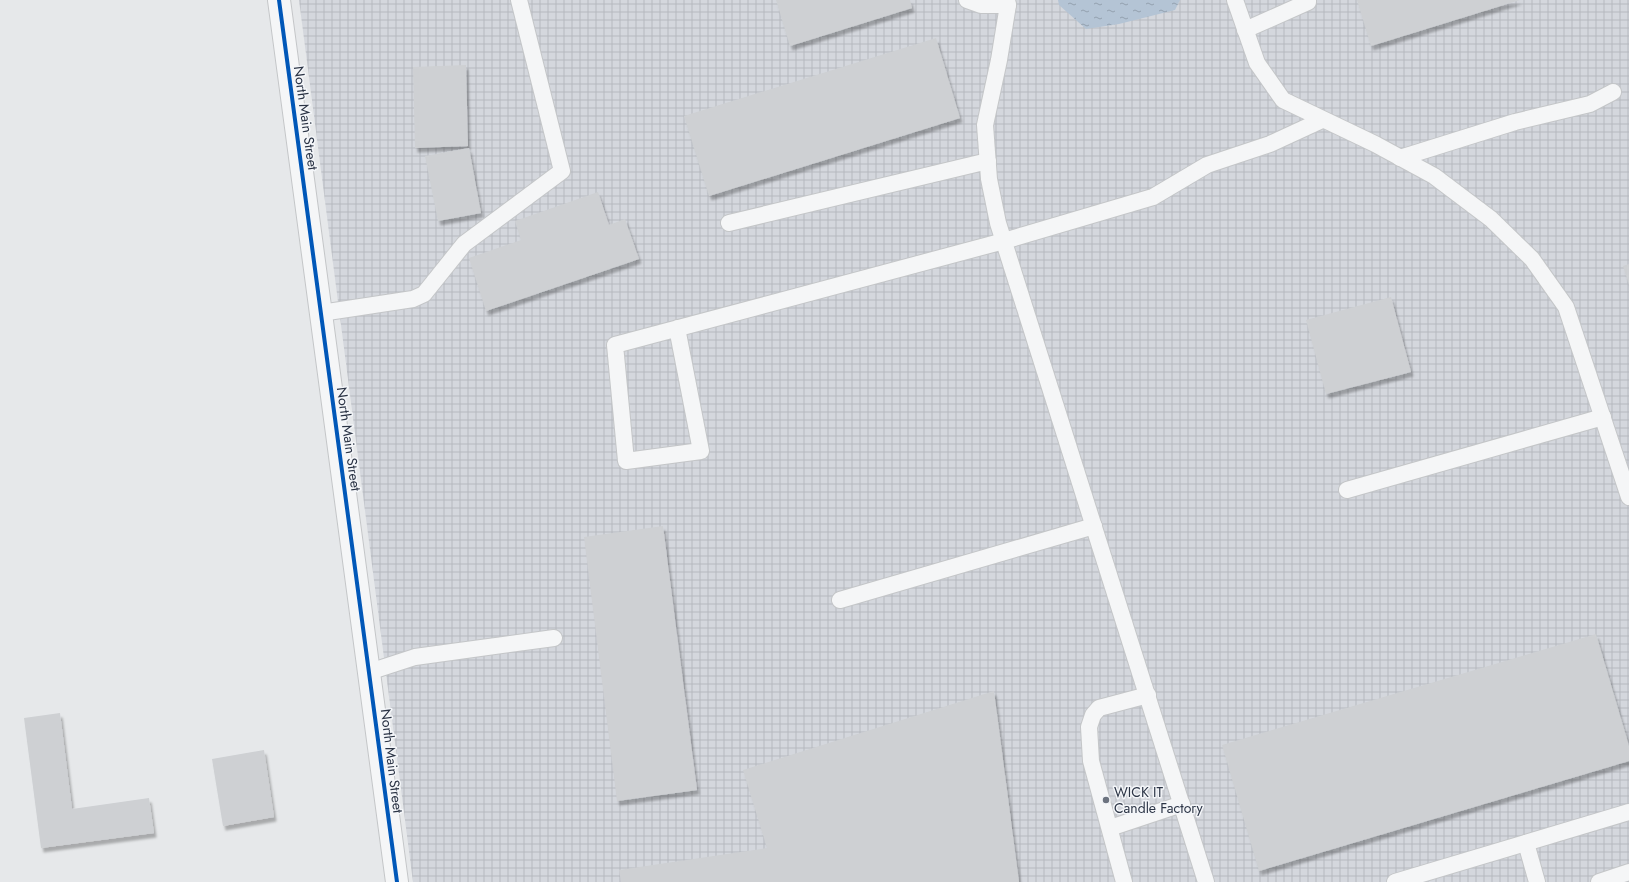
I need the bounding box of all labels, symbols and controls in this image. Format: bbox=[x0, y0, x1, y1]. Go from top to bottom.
street label: North Main Street bbox=[289, 65, 323, 172]
street label: North Main Street bbox=[332, 386, 366, 493]
street label: North Main Street bbox=[376, 708, 408, 815]
place label: WICK IT Candle Factory bbox=[1114, 782, 1204, 818]
marker: WICK IT Candle Factory bbox=[1101, 795, 1111, 805]

